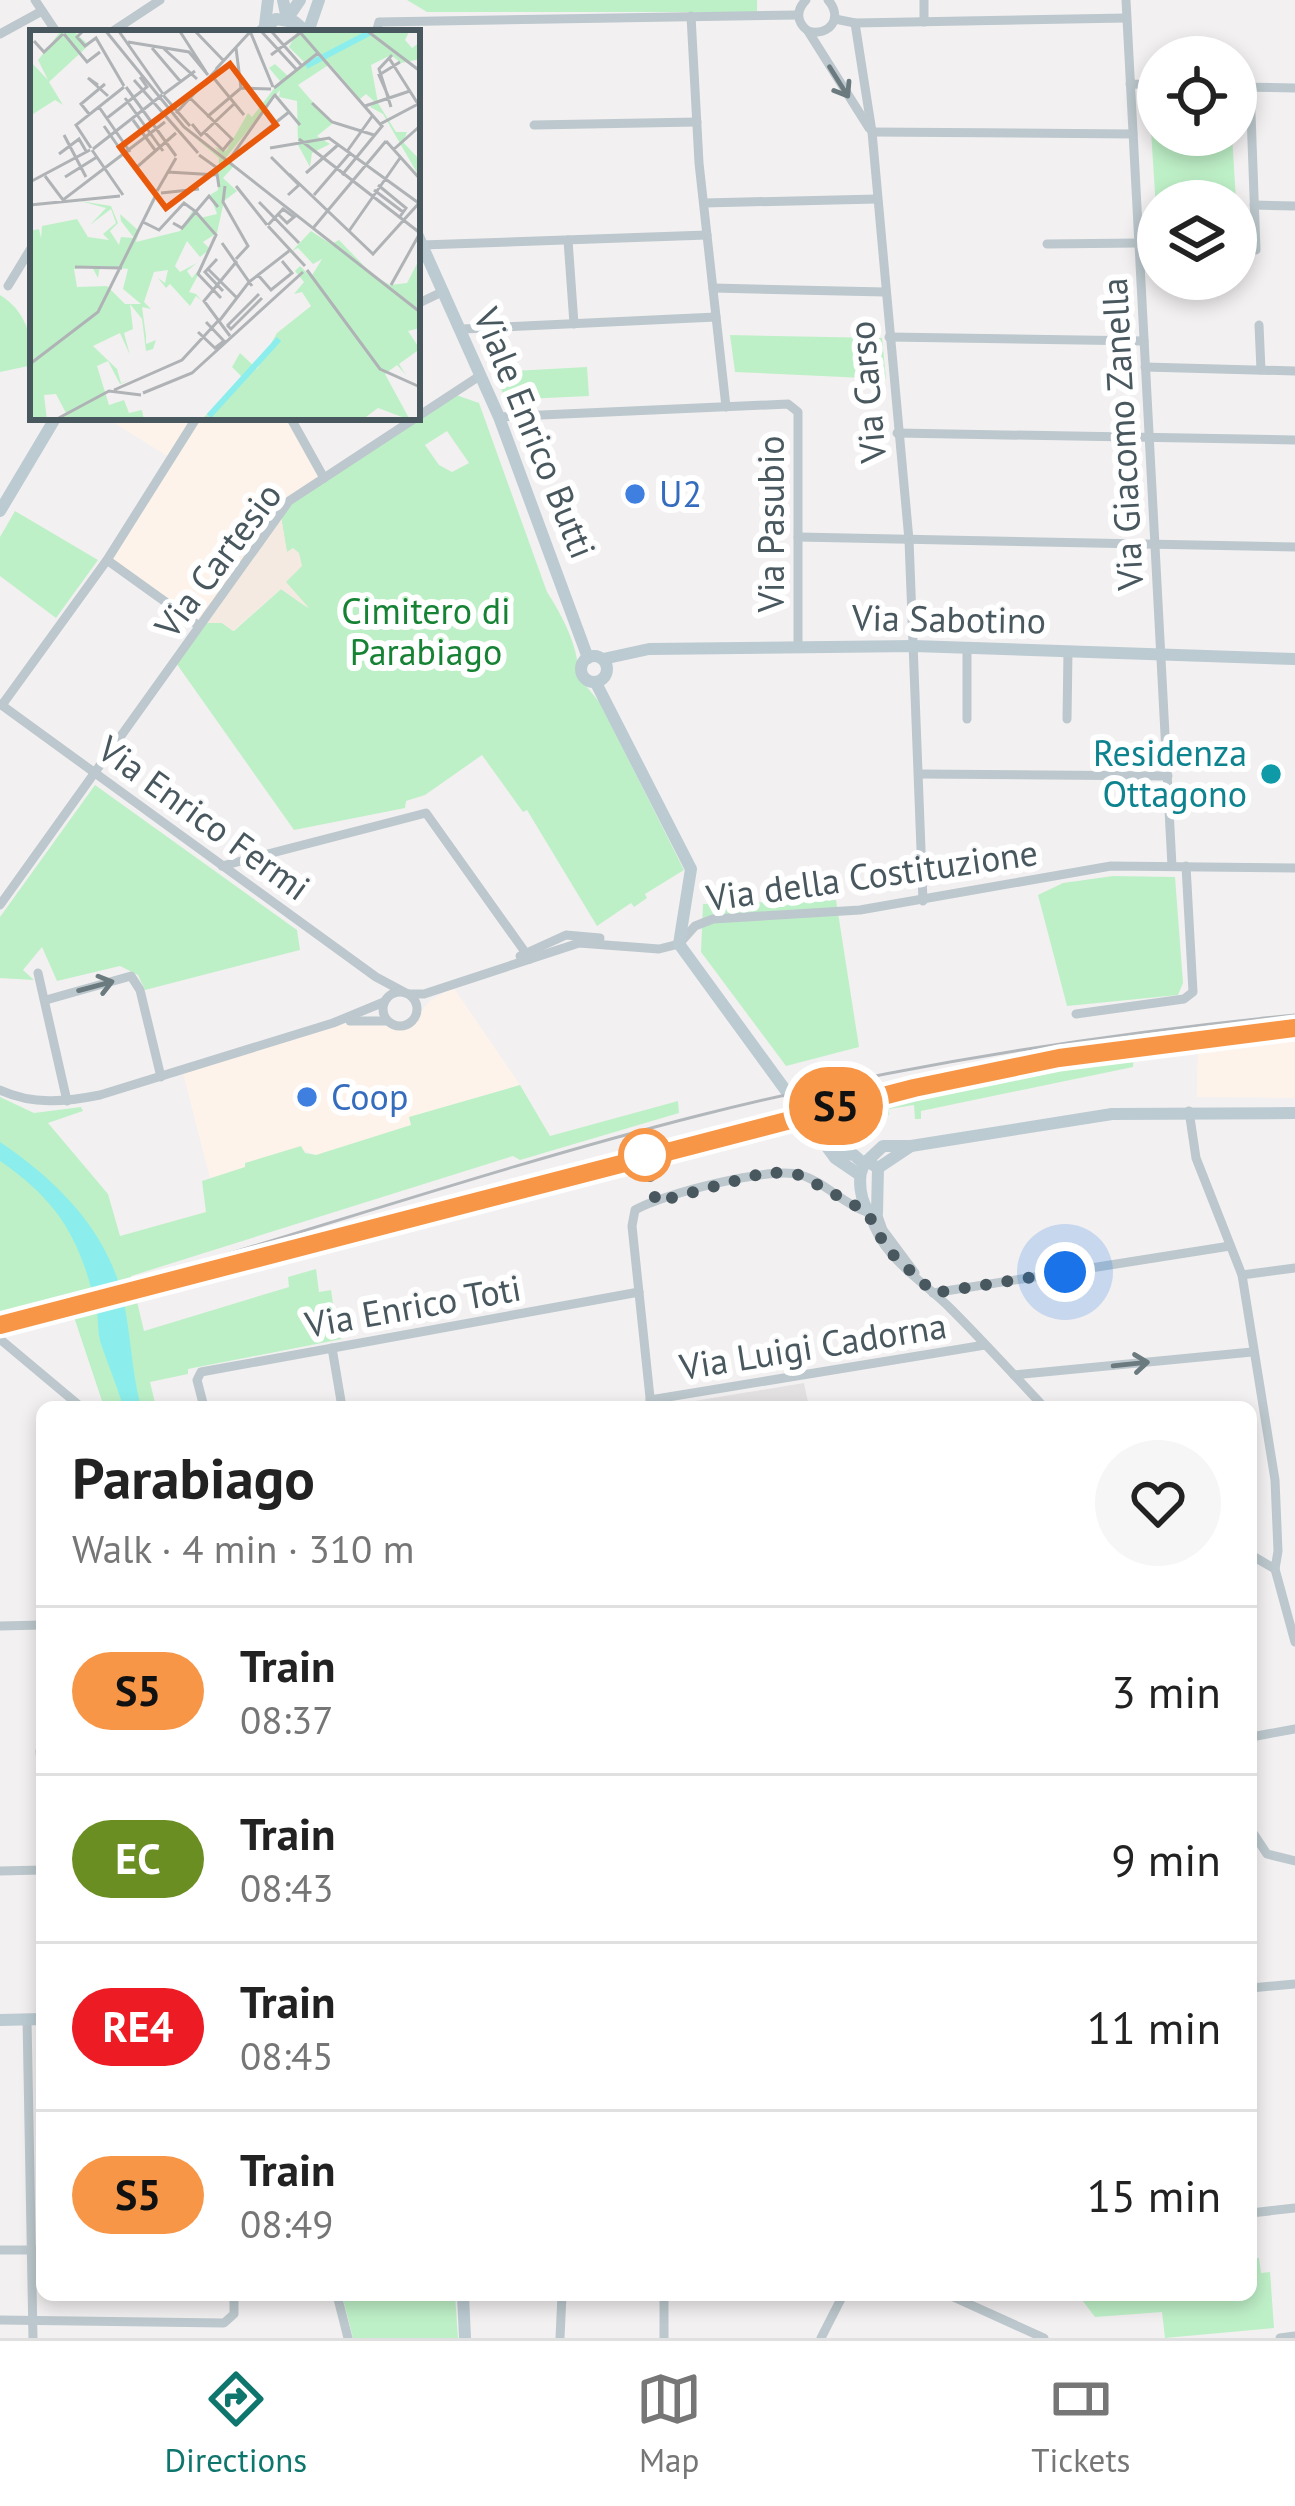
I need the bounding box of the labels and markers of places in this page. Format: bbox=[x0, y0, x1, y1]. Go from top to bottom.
place label: U2 bbox=[659, 470, 702, 517]
marker: U2 bbox=[622, 481, 648, 507]
place label: Residenza Ottagono bbox=[1093, 729, 1247, 817]
marker: Residenza Ottagono bbox=[1258, 761, 1284, 787]
place label: Coop bbox=[331, 1073, 408, 1120]
marker: Coop bbox=[294, 1084, 320, 1110]
unlabelled marker bbox=[620, 1130, 670, 1180]

